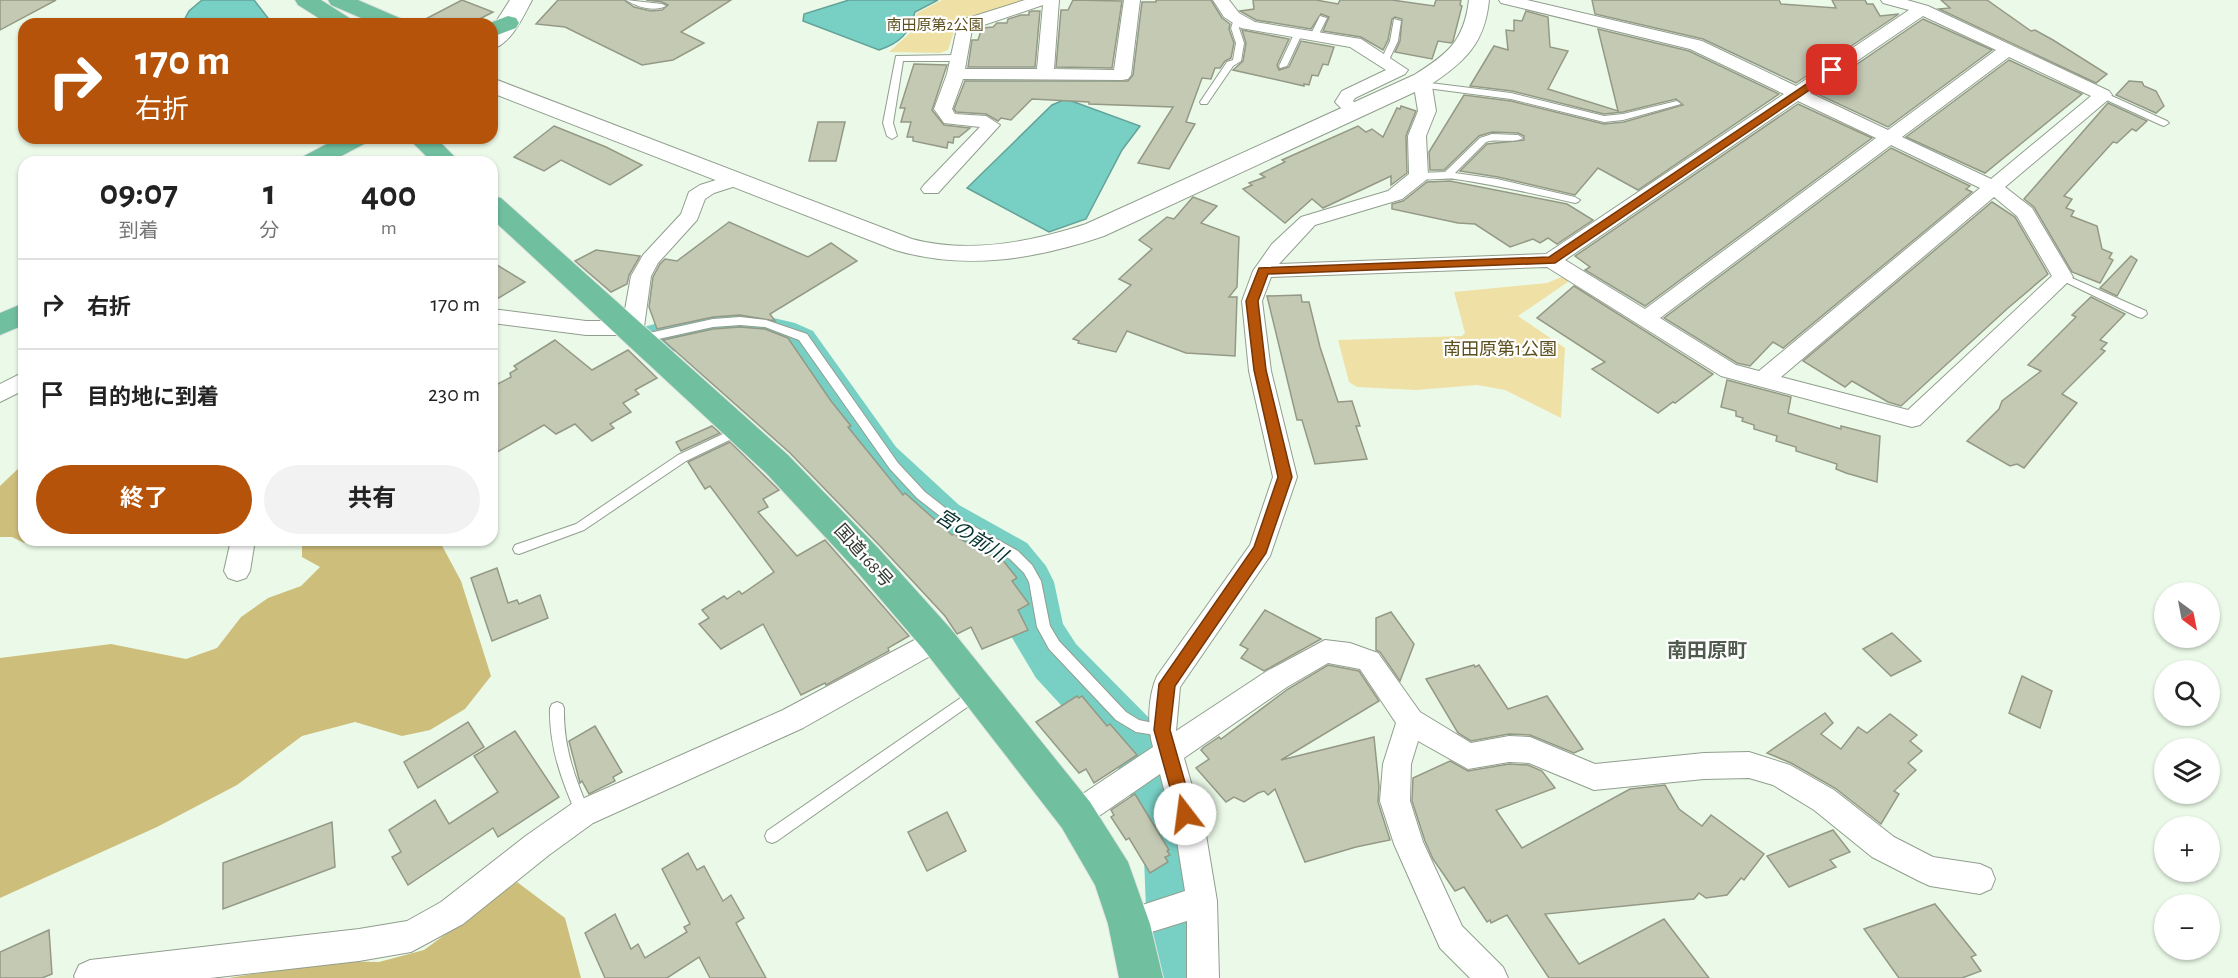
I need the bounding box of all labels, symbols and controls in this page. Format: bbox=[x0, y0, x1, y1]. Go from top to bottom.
park label: 南田原第2公園 bbox=[887, 17, 983, 33]
text: 170 m bbox=[135, 40, 230, 82]
icon: right bbox=[36, 42, 114, 120]
pin bbox=[1806, 44, 1857, 95]
icon: arrive bbox=[1815, 53, 1848, 86]
text: 右折 bbox=[135, 96, 189, 123]
text: 09:07 bbox=[99, 175, 178, 211]
text: 1 bbox=[263, 175, 276, 211]
text: 400 bbox=[361, 177, 417, 213]
text: m bbox=[381, 218, 397, 238]
text: 到着 bbox=[119, 221, 159, 241]
text: 分 bbox=[260, 221, 280, 241]
icon: right bbox=[36, 288, 69, 321]
text: 170 m bbox=[430, 293, 480, 315]
text: 右折 bbox=[87, 296, 131, 318]
park label: 南田原第1公園 bbox=[1443, 339, 1557, 359]
icon: arrive bbox=[36, 378, 69, 411]
text: 230 m bbox=[428, 383, 480, 405]
text: 目的地に到着 bbox=[87, 386, 219, 408]
button: 終了 bbox=[36, 465, 252, 534]
button: 共有 bbox=[264, 465, 480, 534]
water label: 宮の前川 bbox=[932, 505, 1012, 567]
street label: 国道168号 bbox=[830, 520, 897, 591]
north arrow bbox=[2154, 582, 2220, 648]
map controls bbox=[2154, 582, 2220, 960]
district label: 南田原町 bbox=[1667, 640, 1747, 661]
button: search bbox=[2154, 660, 2220, 726]
button: layers bbox=[2154, 738, 2220, 804]
position arrow bbox=[1153, 782, 1217, 846]
button: + bbox=[2154, 816, 2220, 882]
button: − bbox=[2154, 894, 2220, 960]

